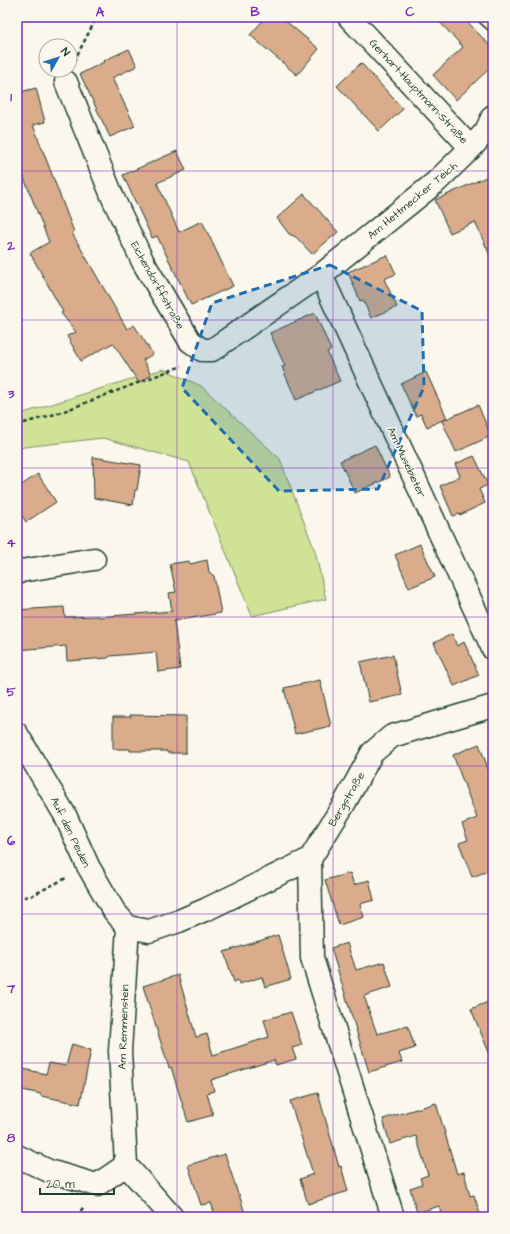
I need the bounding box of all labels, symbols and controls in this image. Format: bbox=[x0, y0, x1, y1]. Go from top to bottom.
text: A bbox=[96, 3, 105, 21]
text: B bbox=[250, 3, 260, 21]
text: C bbox=[405, 3, 415, 21]
street label: Gerhart-Hauptmann-Straße bbox=[366, 36, 471, 147]
north arrow bbox=[38, 38, 78, 78]
text: N bbox=[57, 45, 73, 59]
text: 1 bbox=[10, 88, 12, 106]
street label: Am Hettmecker Teich bbox=[364, 158, 461, 242]
text: 2 bbox=[6, 237, 15, 255]
street label: Eichendorffstraße bbox=[127, 239, 188, 332]
text: 3 bbox=[7, 385, 15, 403]
street label: Am Musebieter bbox=[384, 424, 429, 500]
text: 4 bbox=[7, 534, 16, 552]
text: 5 bbox=[6, 683, 16, 701]
street label: Bergstraße bbox=[325, 769, 369, 830]
street label: Auf den Peulen bbox=[47, 794, 94, 870]
text: 6 bbox=[7, 832, 16, 850]
text: 7 bbox=[6, 980, 16, 998]
street label: Am Remmenstein bbox=[115, 984, 133, 1070]
text: 8 bbox=[7, 1129, 16, 1147]
scale bar bbox=[40, 1170, 114, 1196]
text: 20 m bbox=[46, 1176, 75, 1193]

